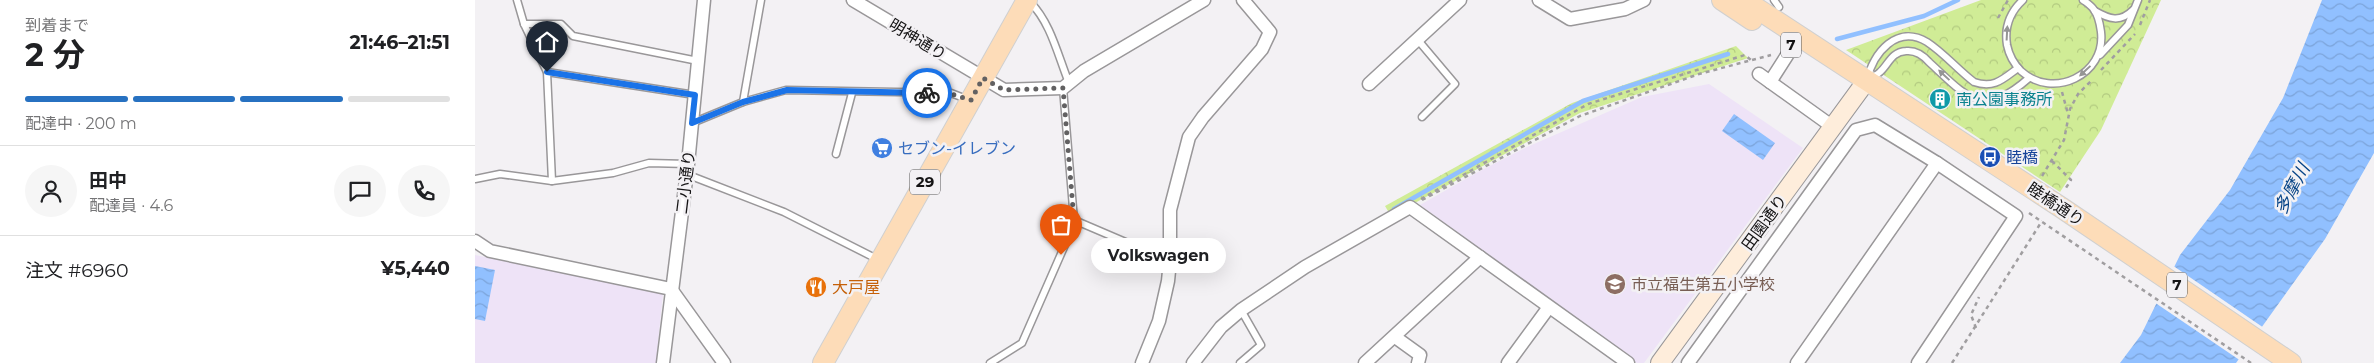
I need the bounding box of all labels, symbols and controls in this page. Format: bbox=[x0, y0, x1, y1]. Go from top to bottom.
street label: 明神通り bbox=[885, 15, 950, 64]
text: 到着まで bbox=[25, 16, 89, 35]
pin bbox=[526, 21, 568, 72]
one-way arrow bbox=[2004, 24, 2012, 40]
icon: home bbox=[533, 28, 561, 56]
text: 21:46–21:51 bbox=[349, 31, 450, 54]
road number: 7 bbox=[1781, 32, 1801, 58]
text: 2 分 bbox=[25, 35, 85, 74]
one-way arrow bbox=[2079, 65, 2091, 77]
courier bbox=[902, 68, 952, 118]
one-way arrow bbox=[1938, 69, 1950, 81]
icon: bike bbox=[913, 79, 941, 107]
building icon: 南公園事務所 bbox=[1928, 87, 1952, 111]
place label: 南公園事務所 bbox=[1956, 90, 2052, 109]
text: 配達中 · 200 m bbox=[25, 114, 137, 133]
supermarket icon: セブン-イレブン bbox=[870, 136, 894, 160]
place label: セブン-イレブン bbox=[898, 139, 1016, 158]
bus stop icon: 睦橋 bbox=[1978, 145, 2002, 169]
place label: 睦橋 bbox=[2006, 148, 2038, 167]
street label: 二小通り bbox=[672, 149, 699, 215]
water label: 多摩川 bbox=[2270, 158, 2315, 218]
button: person bbox=[25, 165, 77, 217]
button: chat bbox=[334, 165, 386, 217]
button: phone bbox=[398, 165, 450, 217]
text: 田中 bbox=[89, 169, 127, 192]
road number: 29 bbox=[910, 170, 940, 194]
street label: 睦橋通り bbox=[2024, 179, 2088, 230]
street label: 田園通り bbox=[1738, 191, 1791, 254]
text: 配達員 · 4.6 bbox=[89, 196, 173, 215]
pin bbox=[1040, 204, 1082, 255]
icon: bag bbox=[1047, 211, 1075, 239]
callout: Volkswagen bbox=[1091, 238, 1226, 272]
text: Volkswagen bbox=[1108, 246, 1209, 265]
text: ¥5,440 bbox=[381, 257, 450, 280]
text: 注文 #6960 bbox=[25, 259, 129, 282]
school or university icon: 市立福生第五小学校 bbox=[1603, 272, 1627, 296]
road number: 7 bbox=[2167, 272, 2187, 298]
restaurant icon: 大戸屋 bbox=[804, 275, 828, 299]
place label: 市立福生第五小学校 bbox=[1631, 275, 1775, 294]
place label: 大戸屋 bbox=[832, 278, 880, 297]

